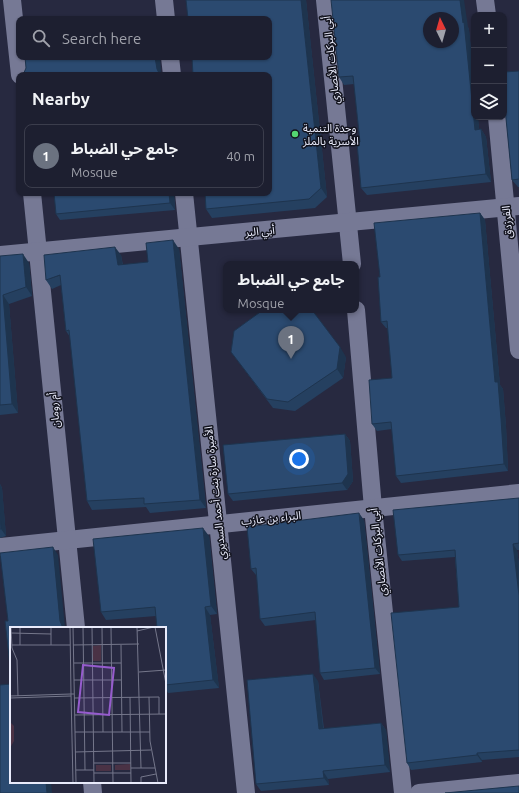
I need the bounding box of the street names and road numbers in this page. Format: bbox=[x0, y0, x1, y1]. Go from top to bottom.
street label: أبي البركات الأنصاري bbox=[320, 15, 345, 105]
street label: الفرزدق bbox=[500, 205, 515, 239]
street label: أبي البر bbox=[244, 223, 276, 242]
street label: أم رومان bbox=[46, 391, 64, 429]
street label: الأميرة سارة بنت أحمد السديري bbox=[202, 425, 231, 560]
street label: أبي البركات الأنصاري bbox=[367, 507, 392, 597]
street label: البراء بن عازب bbox=[240, 509, 302, 528]

